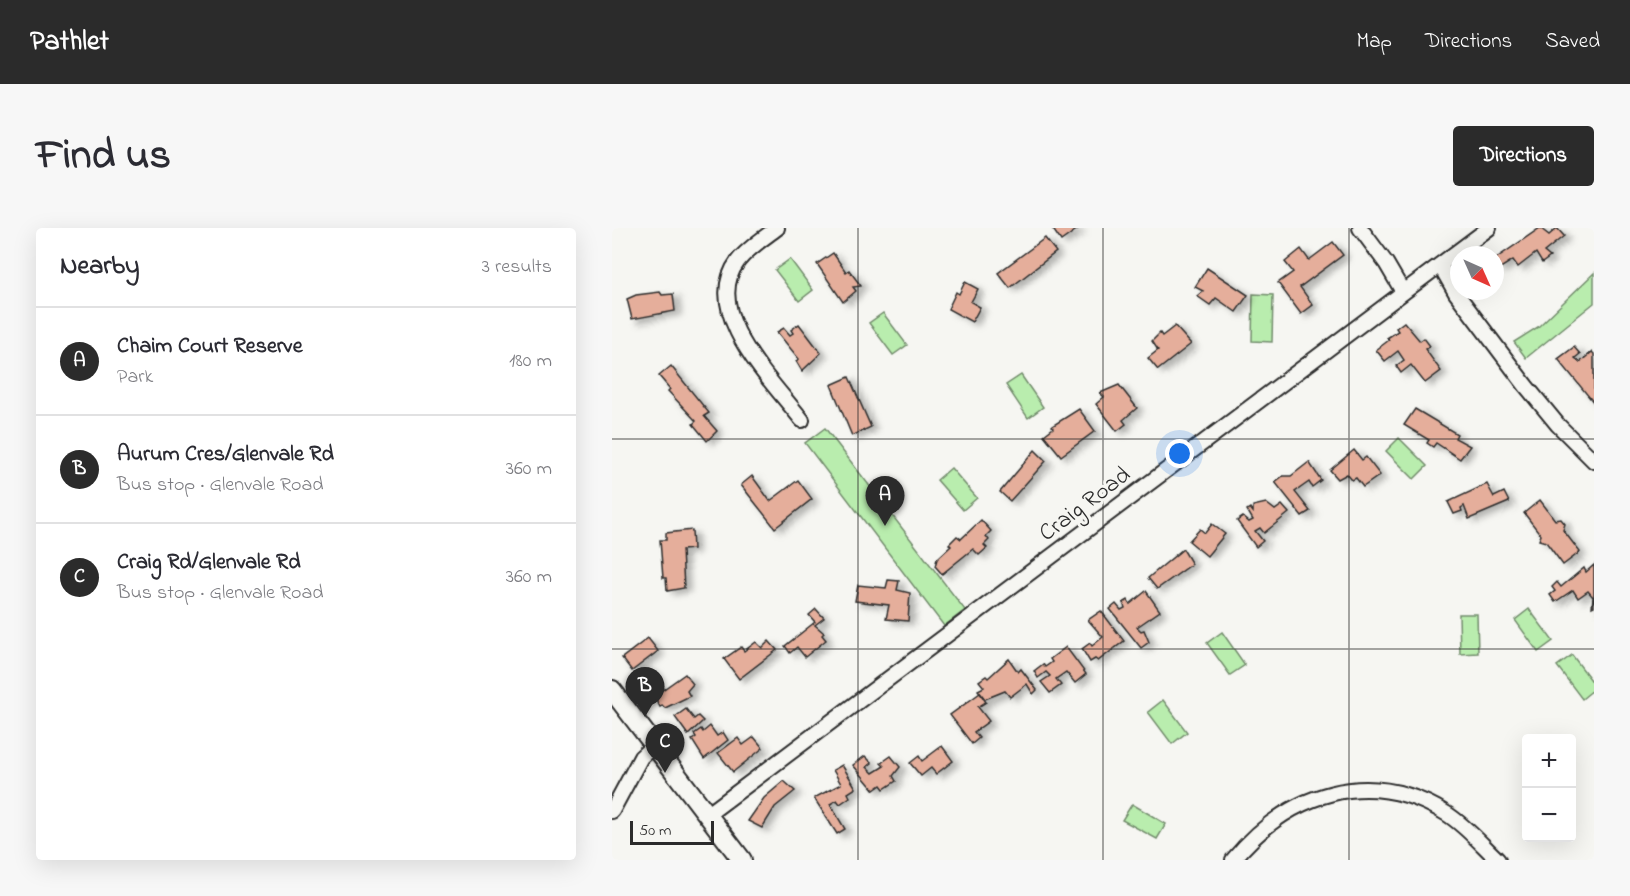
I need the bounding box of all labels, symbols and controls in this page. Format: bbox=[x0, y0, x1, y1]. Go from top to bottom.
text: Pathlet bbox=[30, 22, 109, 63]
text: Map bbox=[1356, 27, 1392, 57]
text: Directions bbox=[1425, 27, 1512, 57]
text: Saved bbox=[1545, 27, 1600, 57]
text: Find us bbox=[36, 126, 171, 187]
button: Directions bbox=[1453, 126, 1594, 186]
north arrow bbox=[1450, 246, 1504, 300]
text: Nearby bbox=[60, 248, 139, 286]
text: 3 results bbox=[482, 253, 552, 282]
text: Chaim Court Reserve bbox=[117, 331, 303, 363]
text: A bbox=[73, 347, 86, 376]
text: 180 m bbox=[509, 347, 552, 376]
text: Park bbox=[117, 363, 153, 392]
text: Aurum Cres/Glenvale Rd bbox=[117, 439, 334, 471]
your location bbox=[1165, 439, 1194, 468]
text: B bbox=[73, 455, 86, 484]
text: 360 m bbox=[506, 455, 552, 484]
street label: Craig Road bbox=[1032, 459, 1139, 551]
text: Bus stop · Glenvale Road bbox=[117, 471, 324, 500]
pin: A bbox=[866, 476, 904, 526]
text: Craig Rd/Glenvale Rd bbox=[117, 547, 301, 579]
text: C bbox=[74, 563, 85, 592]
text: 360 m bbox=[506, 563, 552, 592]
text: Bus stop · Glenvale Road bbox=[117, 579, 324, 608]
pin: B bbox=[626, 668, 664, 717]
pin: C bbox=[646, 724, 684, 773]
map controls bbox=[1522, 734, 1576, 842]
button: + bbox=[1522, 734, 1576, 788]
button: − bbox=[1522, 788, 1576, 842]
scale bar bbox=[630, 818, 714, 846]
text: 50 m bbox=[639, 819, 671, 843]

